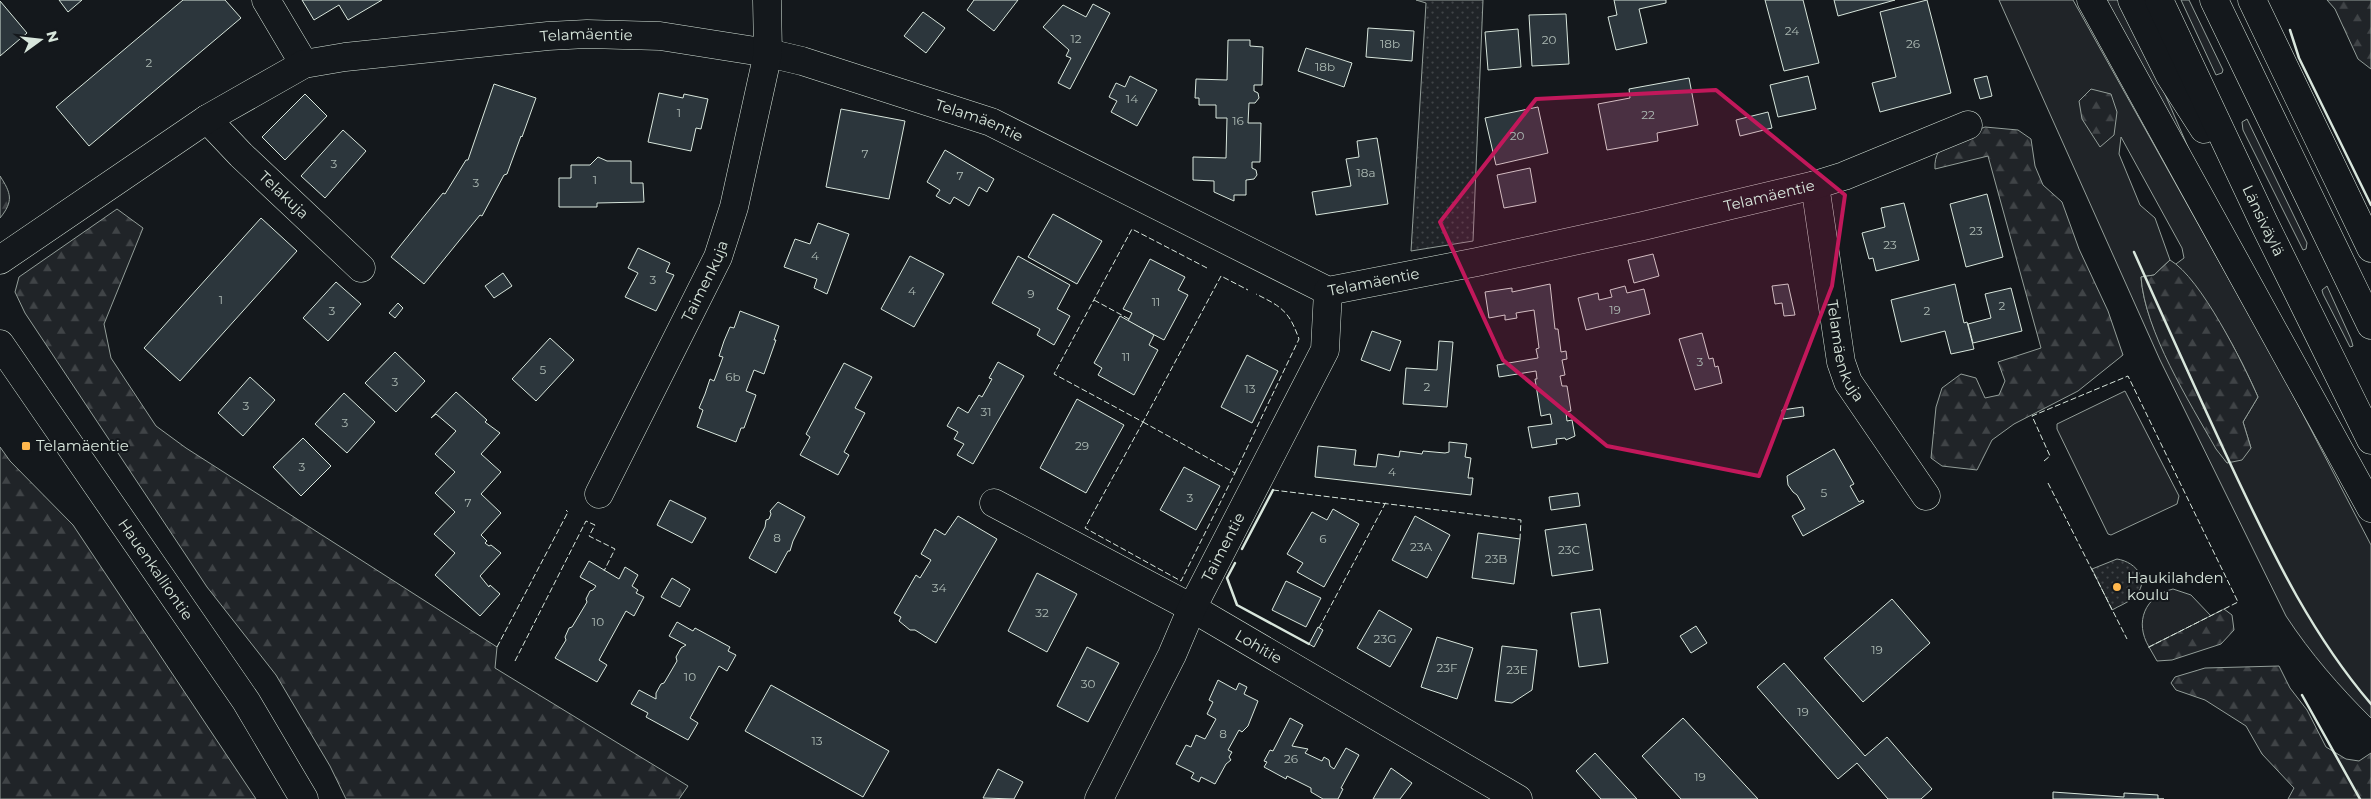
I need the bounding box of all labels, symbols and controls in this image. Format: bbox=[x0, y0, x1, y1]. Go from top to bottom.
north arrow bbox=[15, 15, 65, 65]
house number: 24 bbox=[1785, 23, 1799, 38]
street label: Telamäentie bbox=[539, 24, 633, 46]
text: N bbox=[42, 29, 63, 44]
house number: 12 bbox=[1070, 31, 1082, 46]
house number: 20 bbox=[1542, 32, 1556, 47]
house number: 18b bbox=[1380, 36, 1400, 51]
house number: 26 bbox=[1906, 36, 1920, 51]
house number: 2 bbox=[146, 55, 153, 70]
house number: 18b bbox=[1315, 59, 1335, 74]
house number: 14 bbox=[1126, 91, 1138, 106]
street label: Telamäentie bbox=[933, 95, 1027, 146]
house number: 1 bbox=[677, 105, 681, 120]
house number: 22 bbox=[1641, 107, 1655, 122]
house number: 16 bbox=[1232, 113, 1244, 128]
house number: 20 bbox=[1510, 128, 1524, 143]
house number: 7 bbox=[861, 146, 869, 161]
house number: 3 bbox=[331, 156, 338, 171]
house number: 18a bbox=[1356, 165, 1376, 180]
street label: Telakuja bbox=[255, 167, 313, 223]
house number: 7 bbox=[956, 168, 964, 183]
house number: 1 bbox=[593, 172, 597, 187]
house number: 3 bbox=[473, 175, 480, 190]
street label: Telamäentie bbox=[1722, 175, 1817, 215]
street label: Länsiväylä bbox=[2238, 182, 2289, 259]
house number: 23 bbox=[1969, 223, 1983, 238]
house number: 23 bbox=[1883, 237, 1897, 252]
street label: Taimenkuja bbox=[677, 238, 732, 325]
house number: 4 bbox=[811, 248, 819, 263]
street label: Telamäentie bbox=[1326, 263, 1421, 300]
house number: 3 bbox=[650, 272, 657, 287]
house number: 4 bbox=[908, 283, 916, 298]
house number: 9 bbox=[1027, 286, 1035, 301]
house number: 1 bbox=[219, 292, 223, 307]
house number: 11 bbox=[1152, 294, 1160, 309]
street label: Telamäenkuja bbox=[1823, 298, 1869, 405]
house number: 2 bbox=[1999, 298, 2006, 313]
house number: 19 bbox=[1609, 302, 1621, 317]
house number: 3 bbox=[329, 303, 336, 318]
house number: 2 bbox=[1924, 303, 1931, 318]
house number: 11 bbox=[1122, 349, 1130, 364]
house number: 3 bbox=[1697, 354, 1704, 369]
house number: 5 bbox=[540, 362, 547, 377]
house number: 6b bbox=[725, 369, 741, 384]
house number: 3 bbox=[392, 374, 399, 389]
house number: 2 bbox=[1424, 379, 1431, 394]
house number: 13 bbox=[1244, 381, 1256, 396]
house number: 3 bbox=[243, 398, 250, 413]
house number: 31 bbox=[980, 404, 992, 419]
house number: 3 bbox=[342, 415, 349, 430]
place label: Telamäentie bbox=[36, 436, 129, 455]
house number: 29 bbox=[1075, 438, 1089, 453]
marker: Telamäentie bbox=[20, 440, 32, 452]
house number: 3 bbox=[299, 459, 306, 474]
house number: 4 bbox=[1388, 464, 1396, 479]
house number: 5 bbox=[1821, 485, 1828, 500]
house number: 3 bbox=[1187, 490, 1194, 505]
house number: 7 bbox=[464, 495, 472, 510]
street label: Taimentie bbox=[1197, 509, 1249, 585]
street label: Hauenkalliontie bbox=[114, 515, 197, 624]
house number: 8 bbox=[773, 530, 781, 545]
house number: 6 bbox=[1319, 531, 1327, 546]
house number: 23A bbox=[1410, 539, 1433, 554]
house number: 23C bbox=[1558, 542, 1581, 557]
house number: 23B bbox=[1485, 551, 1507, 566]
place label: Haukilahden koulu bbox=[2127, 568, 2224, 604]
house number: 34 bbox=[932, 580, 946, 595]
marker: Haukilahden koulu bbox=[2111, 581, 2123, 593]
house number: 32 bbox=[1035, 605, 1049, 620]
house number: 10 bbox=[592, 614, 604, 629]
street label: Lohitie bbox=[1232, 625, 1286, 668]
house number: 23G bbox=[1374, 631, 1396, 646]
house number: 19 bbox=[1871, 642, 1883, 657]
house number: 23F bbox=[1436, 660, 1458, 675]
house number: 23E bbox=[1506, 662, 1528, 677]
house number: 10 bbox=[684, 669, 696, 684]
house number: 30 bbox=[1081, 676, 1095, 691]
house number: 19 bbox=[1797, 704, 1809, 719]
house number: 8 bbox=[1219, 726, 1227, 741]
house number: 13 bbox=[811, 733, 823, 748]
house number: 26 bbox=[1284, 751, 1298, 766]
house number: 19 bbox=[1694, 769, 1706, 784]

